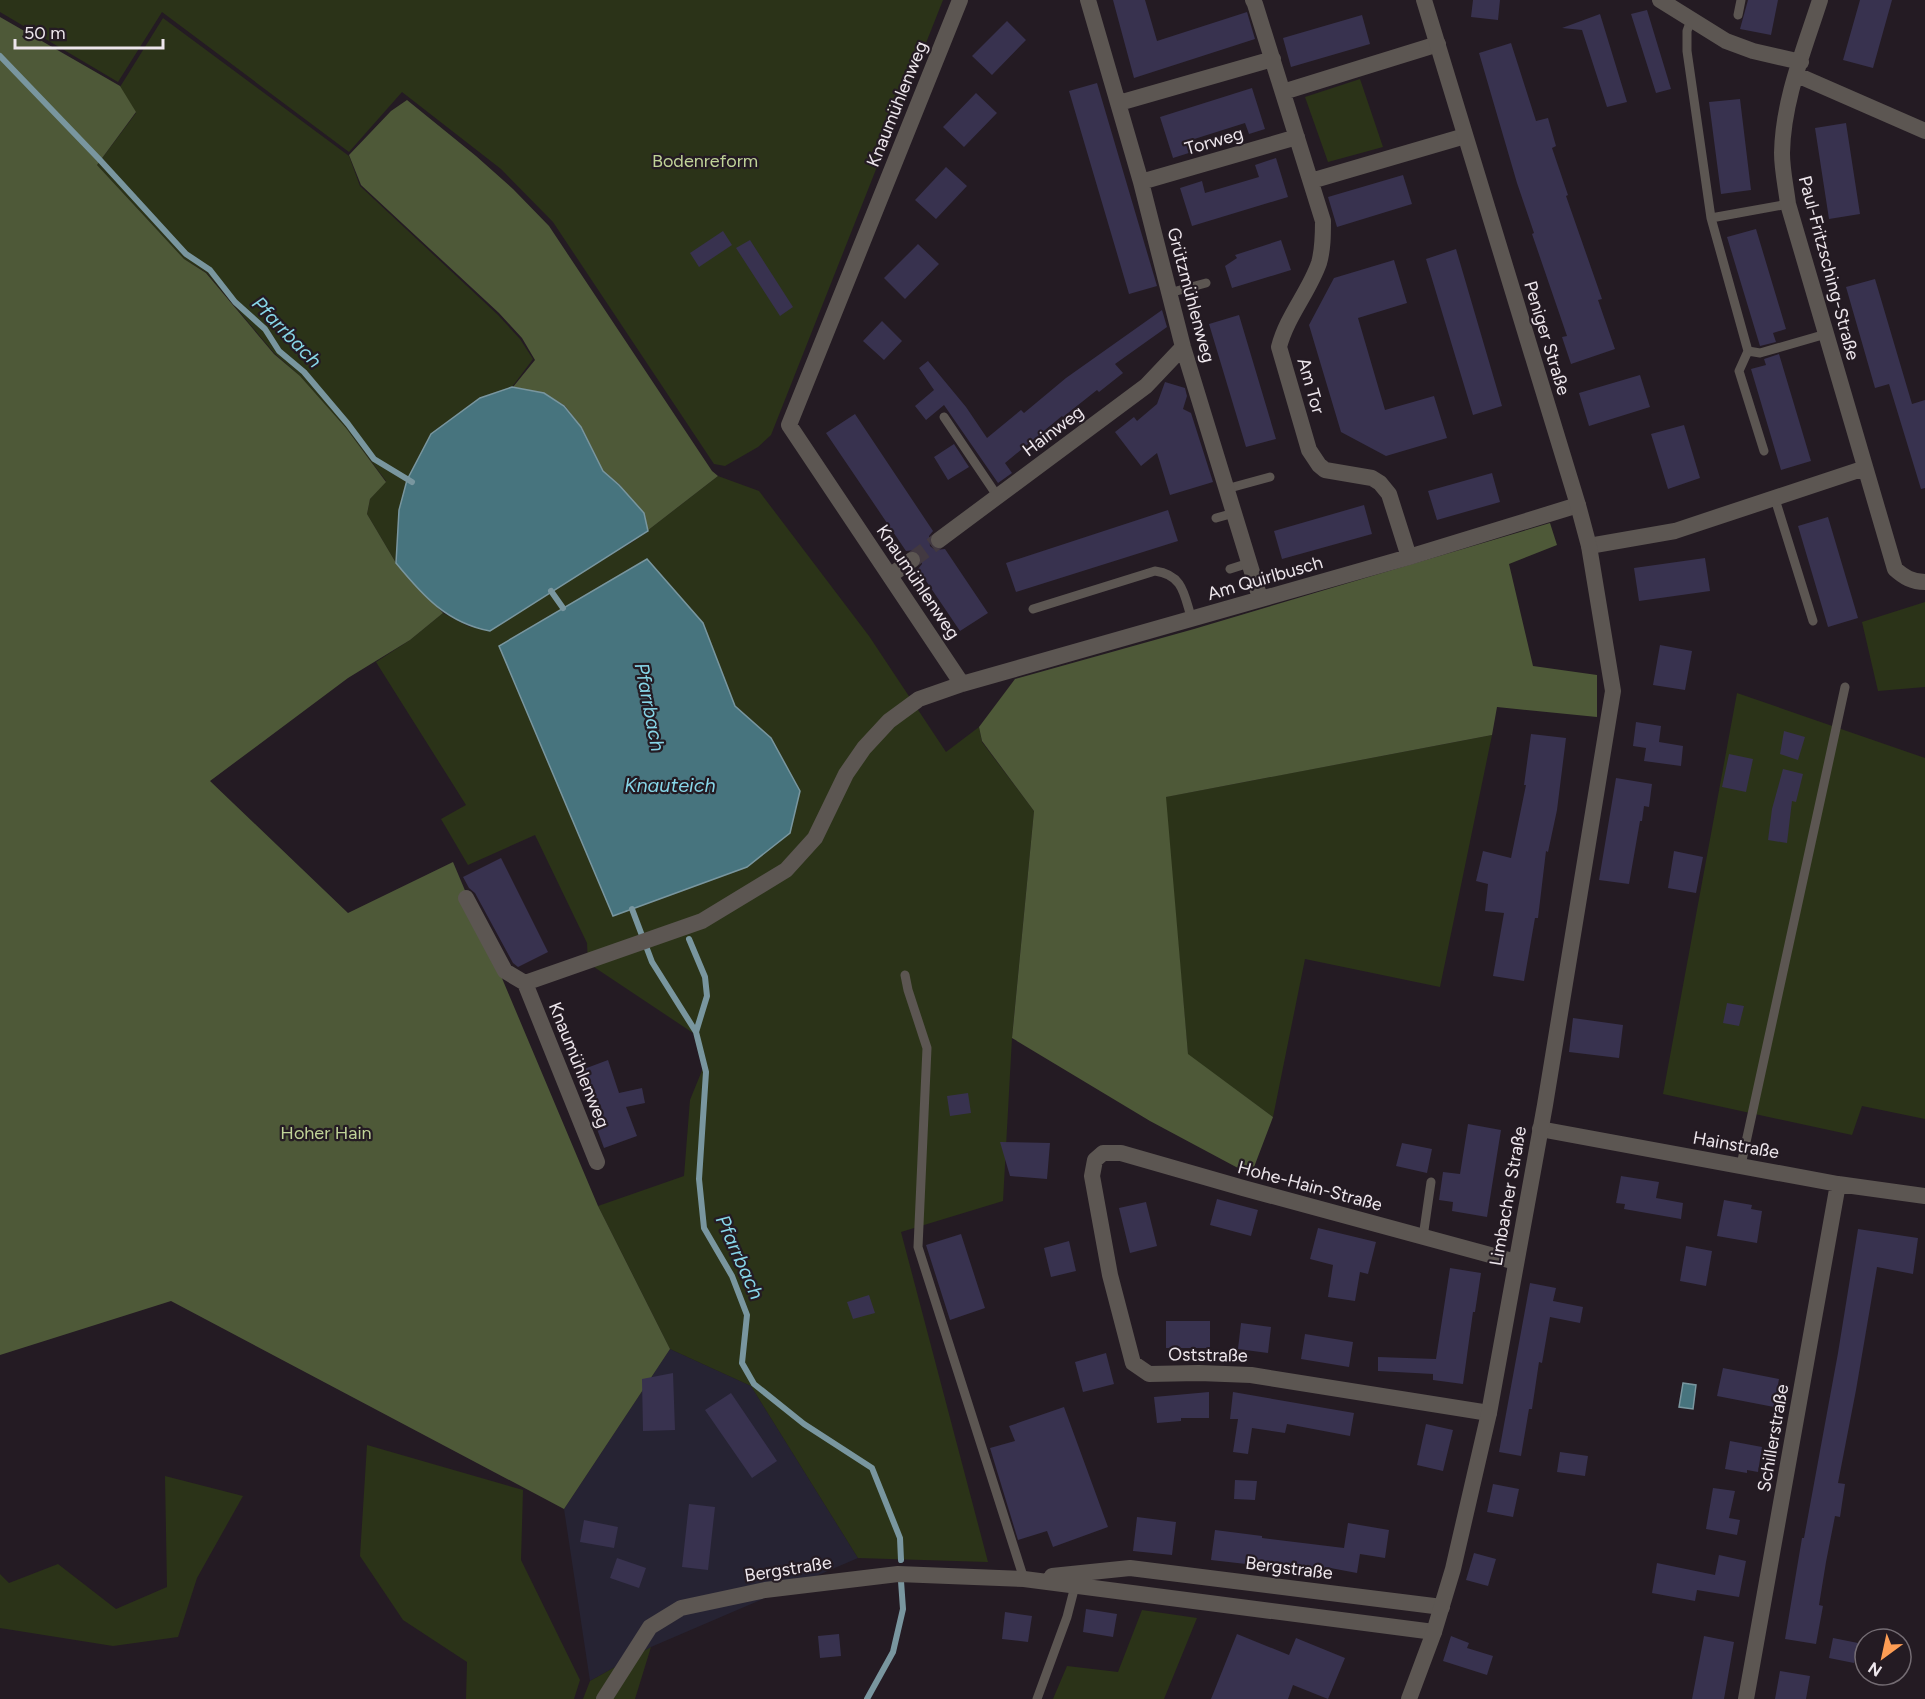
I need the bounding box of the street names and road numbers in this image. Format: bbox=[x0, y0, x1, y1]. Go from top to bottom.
street label: Knaumühlenweg bbox=[862, 38, 932, 170]
street label: Torweg bbox=[1182, 122, 1246, 160]
street label: Paul-Fritzsching-Straße bbox=[1794, 173, 1864, 363]
street label: Grützmühlenweg bbox=[1162, 225, 1220, 365]
street label: Peniger Straße bbox=[1519, 278, 1575, 398]
street label: Am Tor bbox=[1293, 355, 1329, 417]
street label: Hainweg bbox=[1018, 401, 1088, 461]
street label: Knaumühlenweg bbox=[872, 520, 964, 644]
street label: Am Quirlbusch bbox=[1205, 551, 1325, 605]
street label: Knaumühlenweg bbox=[544, 999, 614, 1131]
street label: Limbacher Straße bbox=[1485, 1124, 1531, 1268]
street label: Hainstraße bbox=[1691, 1127, 1781, 1163]
street label: Hohe-Hain-Straße bbox=[1235, 1156, 1385, 1216]
street label: Oststraße bbox=[1168, 1343, 1248, 1367]
street label: Schillerstraße bbox=[1753, 1382, 1793, 1494]
street label: Bergstraße bbox=[743, 1551, 833, 1587]
street label: Bergstraße bbox=[1244, 1552, 1334, 1584]

